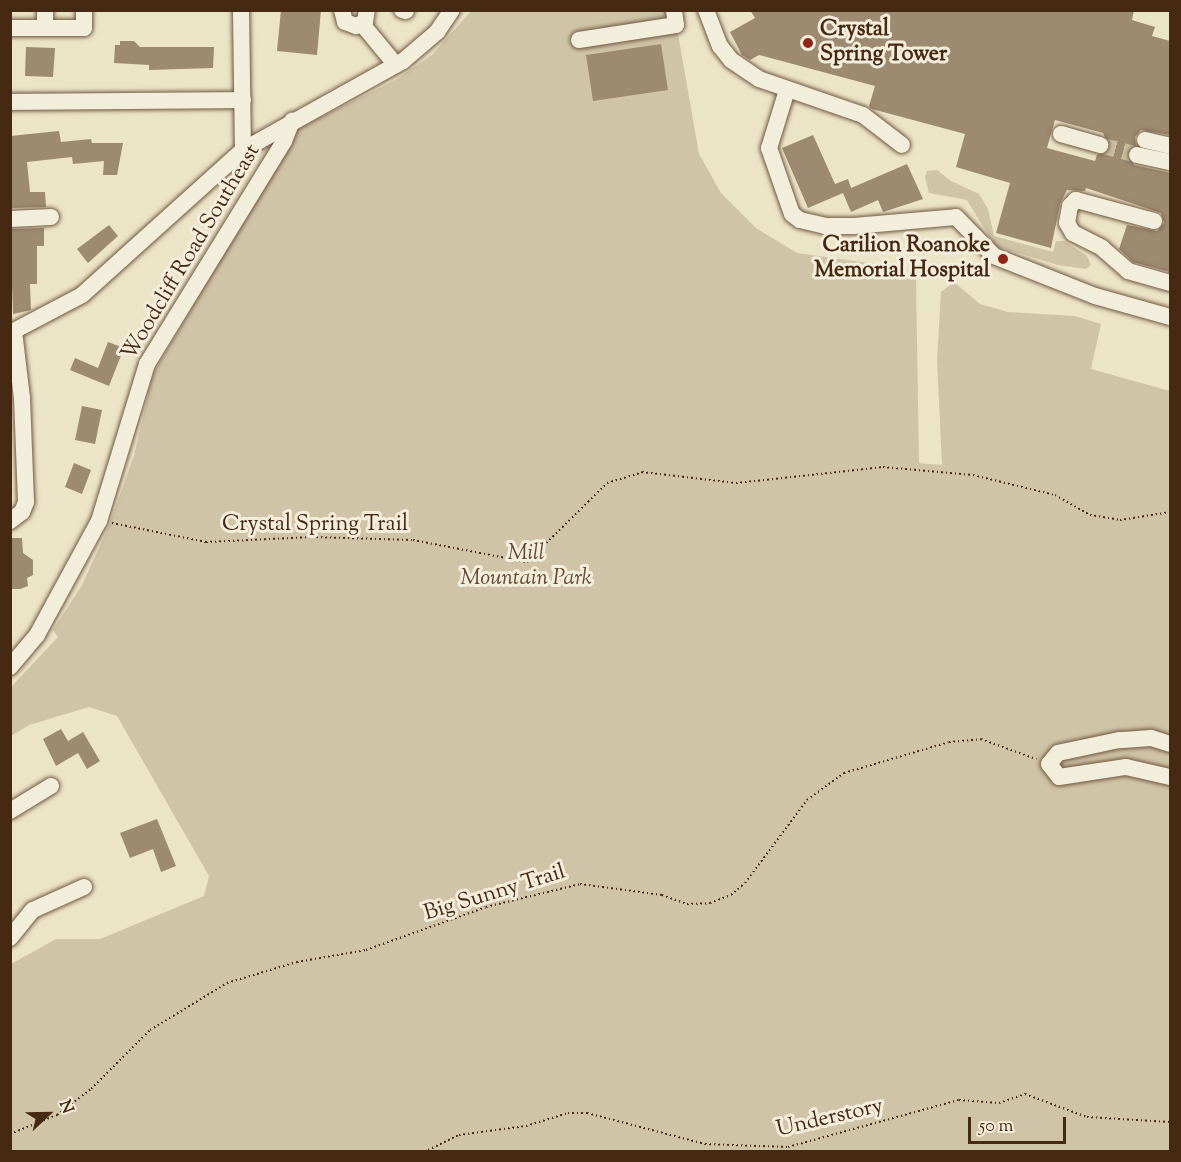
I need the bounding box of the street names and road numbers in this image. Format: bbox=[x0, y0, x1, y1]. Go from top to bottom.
street label: Woodcliff Road Southeast bbox=[117, 140, 267, 366]
street label: Crystal Spring Trail bbox=[222, 513, 408, 539]
street label: Big Sunny Trail bbox=[421, 860, 569, 928]
street label: Understory bbox=[774, 1094, 886, 1144]

